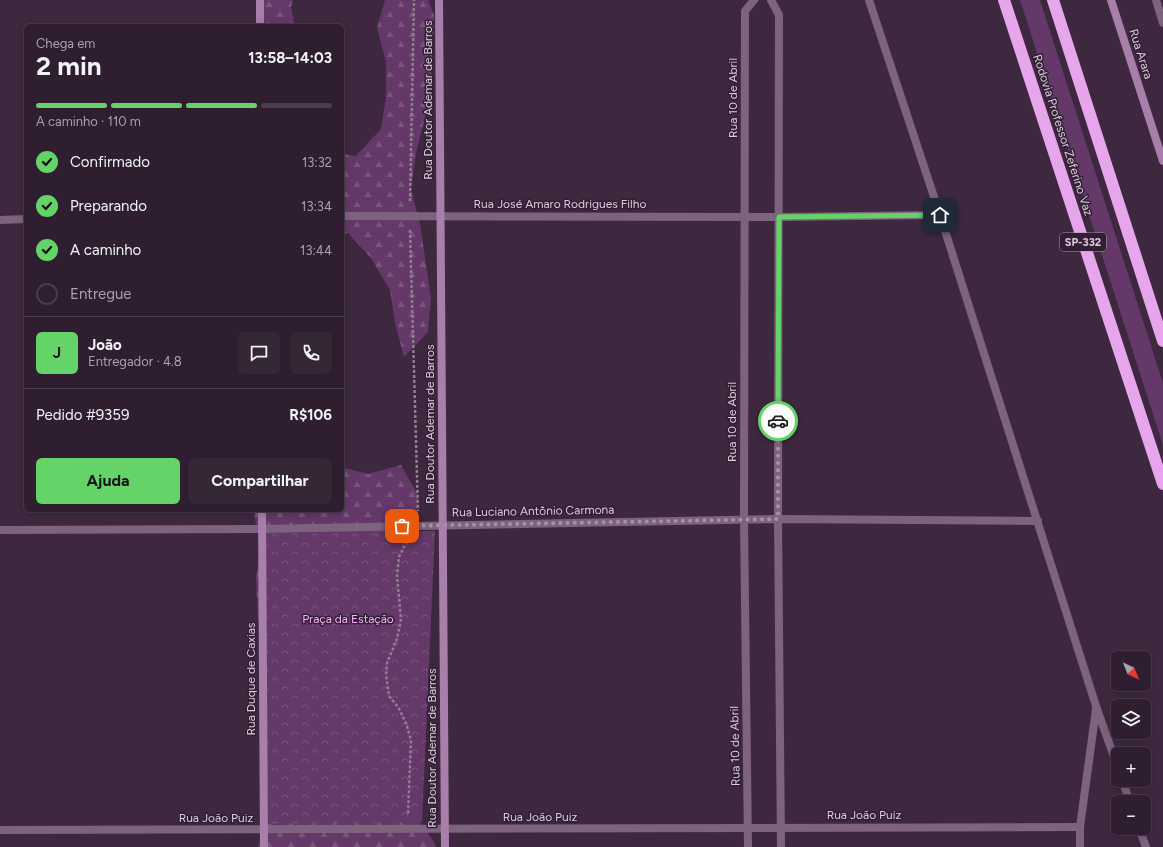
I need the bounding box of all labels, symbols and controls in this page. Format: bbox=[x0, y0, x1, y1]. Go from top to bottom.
street label: Rua Doutor Ademar de Barros bbox=[421, 20, 435, 180]
street label: Rua Arara bbox=[1126, 27, 1156, 81]
text: Chega em bbox=[36, 36, 95, 51]
text: 13:58–14:03 bbox=[248, 49, 332, 67]
text: 2 min bbox=[36, 50, 102, 82]
street label: Rodovia Professor Zeferino Vaz bbox=[1030, 53, 1096, 218]
street label: Rua 10 de Abril bbox=[726, 58, 740, 138]
text: A caminho · 110 m bbox=[36, 114, 141, 129]
icon: check bbox=[36, 151, 58, 173]
text: Confirmado bbox=[70, 153, 150, 171]
text: 13:32 bbox=[302, 155, 332, 170]
icon: check bbox=[36, 195, 58, 217]
text: Preparando bbox=[70, 197, 147, 215]
street label: Rua José Amaro Rodrigues Filho bbox=[474, 197, 646, 211]
pin bbox=[923, 198, 957, 232]
text: 13:34 bbox=[301, 199, 332, 214]
icon: home bbox=[929, 204, 951, 226]
road number: SP-332 bbox=[1060, 233, 1106, 251]
icon: check bbox=[36, 239, 58, 261]
text: A caminho bbox=[70, 241, 141, 259]
text: 13:44 bbox=[300, 243, 332, 258]
text: Entregue bbox=[70, 285, 132, 303]
button: chat bbox=[238, 332, 280, 374]
button: phone bbox=[290, 332, 332, 374]
text: João bbox=[88, 336, 122, 354]
text: J bbox=[53, 344, 61, 362]
street label: Rua Doutor Ademar de Barros bbox=[423, 344, 437, 504]
text: Entregador · 4.8 bbox=[88, 354, 182, 369]
street label: Rua 10 de Abril bbox=[725, 382, 739, 462]
courier bbox=[758, 401, 798, 441]
text: Pedido #9359 bbox=[36, 406, 129, 424]
text: R$106 bbox=[289, 406, 332, 424]
icon: car bbox=[767, 410, 789, 432]
button: Ajuda bbox=[36, 458, 180, 504]
button: Compartilhar bbox=[188, 458, 332, 504]
street label: Rua Luciano Antônio Carmona bbox=[452, 503, 614, 519]
pin bbox=[385, 509, 419, 543]
icon: bag bbox=[391, 515, 413, 537]
park label: Praça da Estação bbox=[302, 612, 394, 626]
street label: Rua Duque de Caxias bbox=[244, 622, 258, 735]
north arrow bbox=[1111, 651, 1151, 691]
map controls bbox=[1111, 651, 1151, 835]
street label: Rua Doutor Ademar de Barros bbox=[425, 668, 439, 828]
button: layers bbox=[1111, 699, 1151, 739]
street label: Rua 10 de Abril bbox=[727, 706, 743, 786]
button: + bbox=[1111, 747, 1151, 787]
button: − bbox=[1111, 795, 1151, 835]
street label: Rua João Puiz bbox=[827, 808, 901, 822]
street label: Rua João Puiz bbox=[503, 810, 577, 824]
street label: Rua João Puiz bbox=[179, 811, 253, 825]

